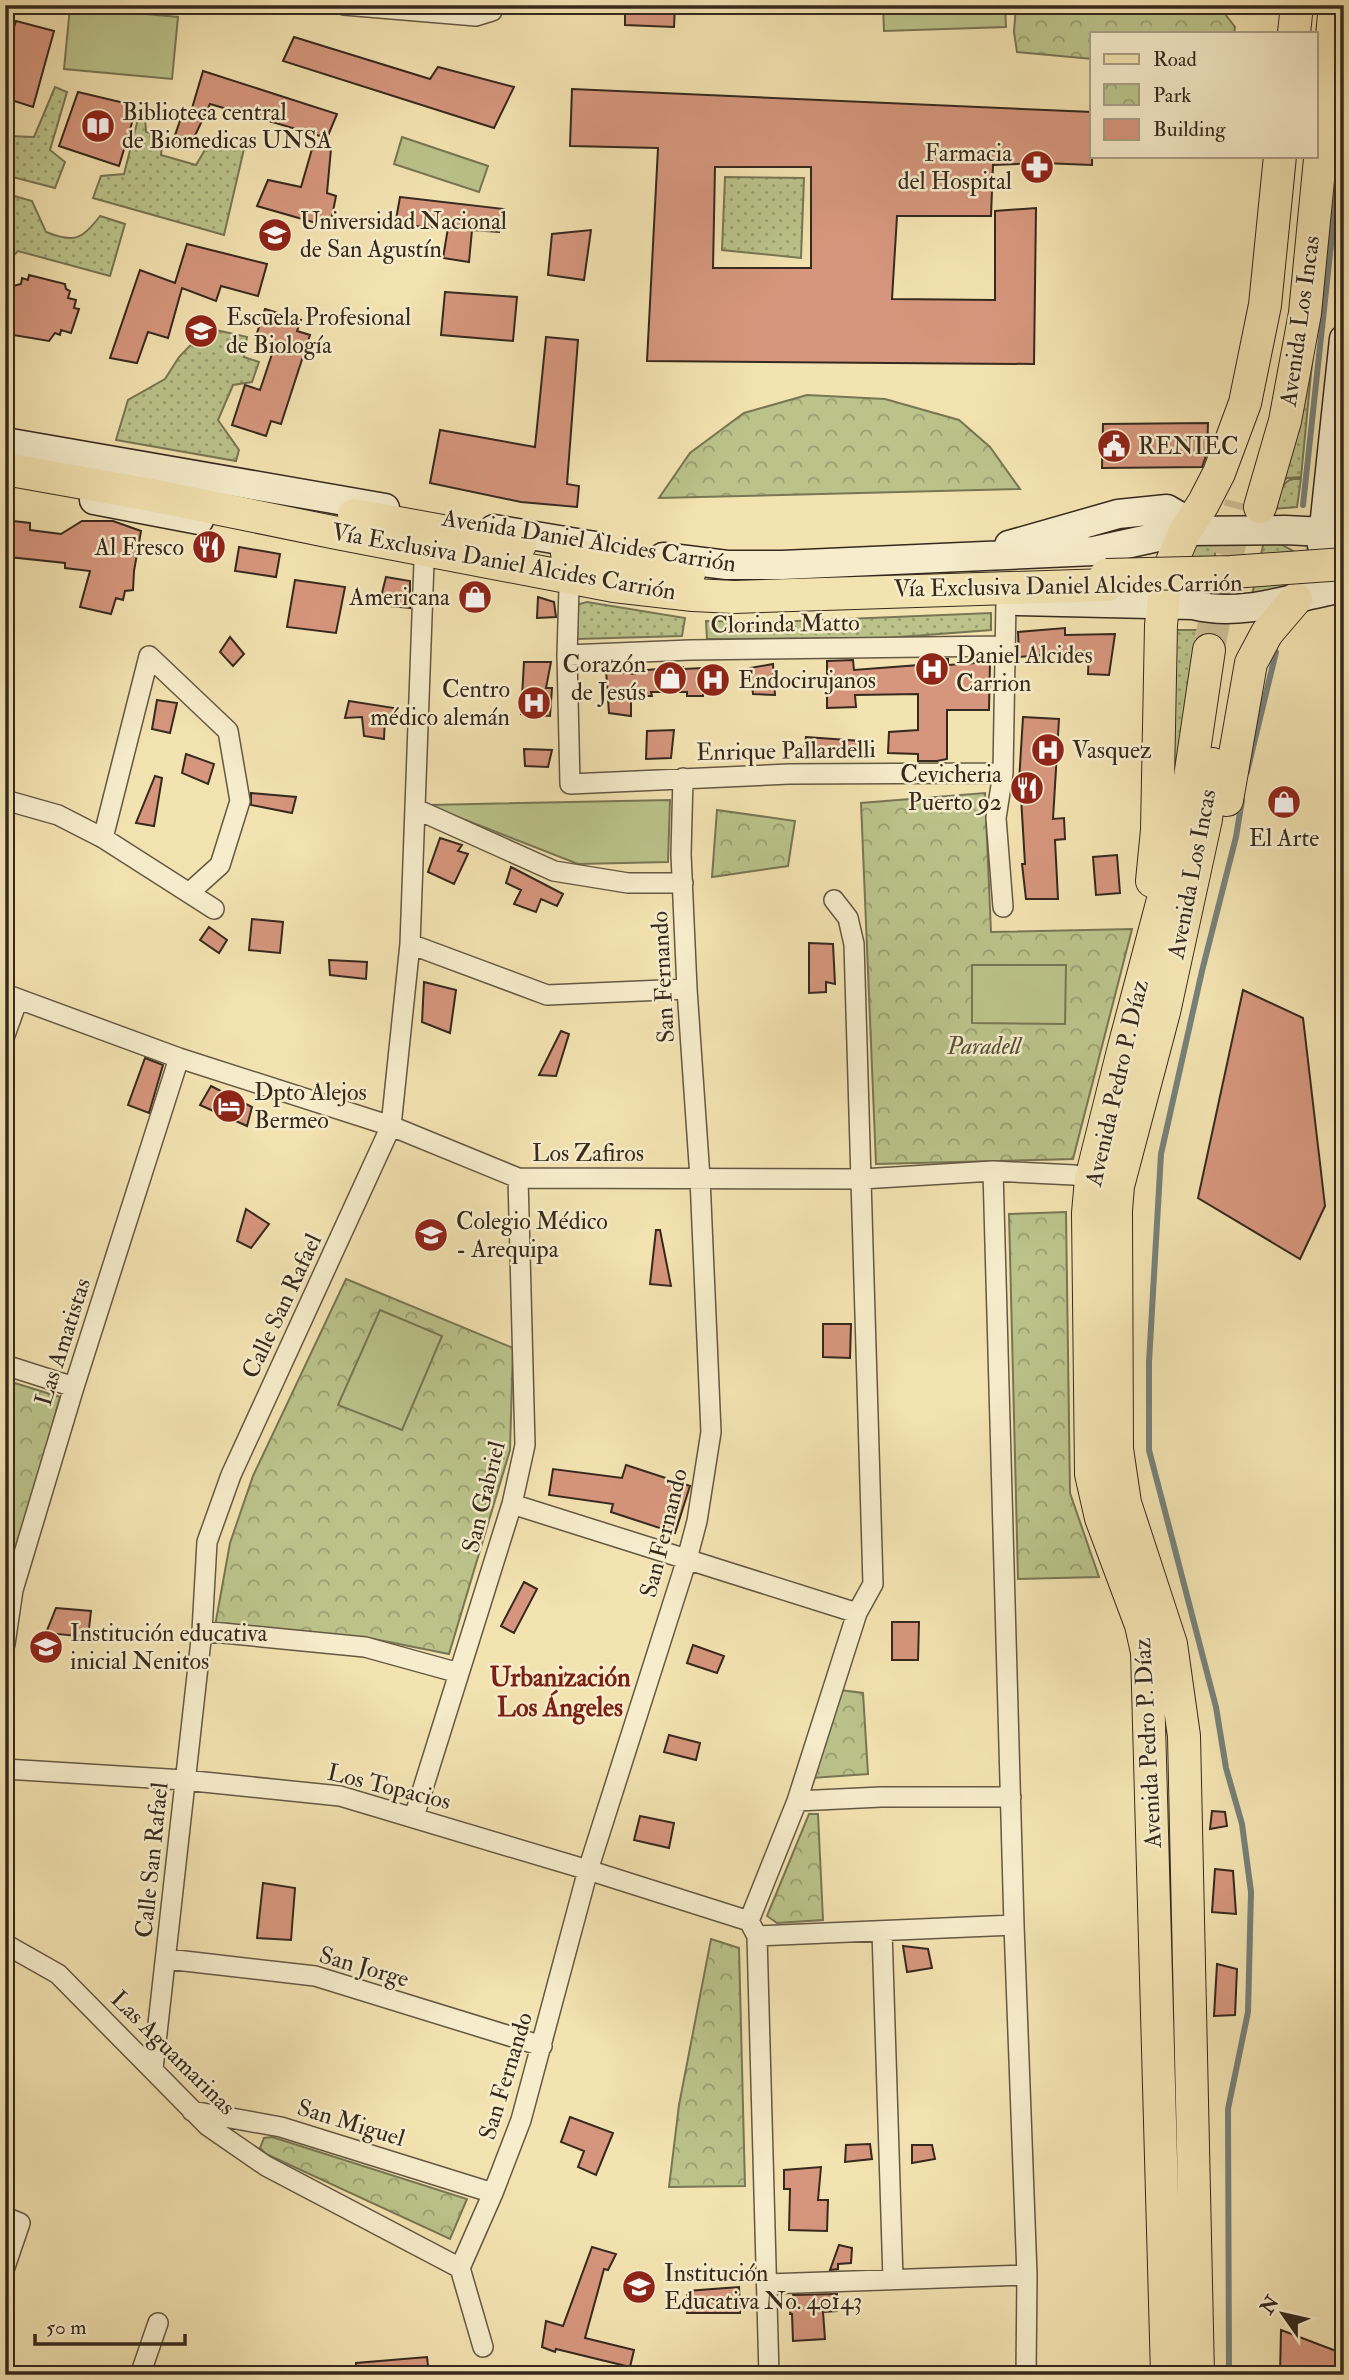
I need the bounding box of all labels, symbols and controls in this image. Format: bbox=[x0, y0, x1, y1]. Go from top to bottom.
legend bbox=[1090, 32, 1318, 158]
text: Road bbox=[1153, 46, 1198, 73]
text: Park bbox=[1153, 82, 1191, 109]
place label: Biblioteca central de Biomedicas UNSA bbox=[122, 97, 332, 156]
library icon: Biblioteca central de Biomedicas UNSA bbox=[79, 107, 117, 145]
text: Building bbox=[1153, 116, 1226, 143]
place label: Farmacia del Hospital bbox=[898, 138, 1013, 197]
pharmacy icon: Farmacia del Hospital bbox=[1018, 148, 1056, 186]
place label: Universidad Nacional de San Agustín bbox=[300, 206, 507, 265]
school or university icon: Universidad Nacional de San Agustín bbox=[256, 216, 294, 254]
street label: Avenida Los Incas bbox=[1273, 234, 1327, 409]
place label: Escuela Profesional de Biología bbox=[226, 302, 411, 361]
school or university icon: Escuela Profesional de Biología bbox=[182, 312, 220, 350]
public building icon: RENIEC bbox=[1095, 427, 1133, 465]
place label: RENIEC bbox=[1138, 431, 1239, 462]
street label: Avenida Daniel Alcides Carrión bbox=[439, 502, 738, 580]
street label: Vía Exclusiva Daniel Alcides Carrión bbox=[329, 516, 679, 608]
restaurant icon: Al Fresco bbox=[190, 528, 228, 566]
place label: Al Fresco bbox=[94, 532, 184, 563]
street label: Vía Exclusiva Daniel Alcides Carrión bbox=[893, 567, 1243, 605]
shop icon: Americana bbox=[456, 578, 494, 616]
place label: Americana bbox=[348, 582, 451, 613]
street label: Clorinda Matto bbox=[710, 607, 860, 641]
place label: Daniel Alcides Carrion bbox=[956, 640, 1093, 699]
place label: Corazón de Jesús bbox=[563, 649, 646, 708]
hospital icon: Daniel Alcides Carrion bbox=[913, 650, 951, 688]
shop icon: Corazón de Jesús bbox=[651, 659, 689, 697]
hospital icon: Endocirujanos bbox=[694, 661, 732, 699]
place label: Endocirujanos bbox=[738, 665, 876, 696]
place label: Centro médico alemán bbox=[370, 674, 510, 733]
hospital icon: Centro médico alemán bbox=[515, 684, 553, 722]
hospital icon: Vasquez bbox=[1029, 731, 1067, 769]
street label: Enrique Pallardelli bbox=[696, 734, 876, 768]
place label: Vasquez bbox=[1072, 735, 1152, 766]
place label: Cevicheria Puerto 92 bbox=[900, 759, 1003, 818]
restaurant icon: Cevicheria Puerto 92 bbox=[1008, 769, 1046, 807]
shop icon: El Arte bbox=[1265, 783, 1303, 821]
street label: Avenida Los Incas bbox=[1160, 786, 1224, 963]
place label: El Arte bbox=[1249, 823, 1319, 854]
street label: San Fernando bbox=[644, 910, 682, 1044]
street label: Avenida Pedro P. Díaz bbox=[1078, 976, 1156, 1190]
park label: Paradell bbox=[946, 1031, 1023, 1062]
place label: Dpto Alejos Bermeo bbox=[254, 1077, 367, 1136]
hotel icon: Dpto Alejos Bermeo bbox=[210, 1087, 248, 1125]
street label: Los Zafiros bbox=[532, 1138, 644, 1169]
place label: Colegio Médico - Arequipa bbox=[456, 1206, 608, 1265]
school or university icon: Colegio Médico - Arequipa bbox=[412, 1216, 450, 1254]
street label: Calle San Rafael bbox=[235, 1229, 329, 1383]
street label: Las Amatistas bbox=[28, 1274, 98, 1410]
street label: San Gabriel bbox=[455, 1438, 513, 1556]
street label: San Fernando bbox=[633, 1465, 695, 1601]
place label: Institución educativa inicial Nenitos bbox=[70, 1618, 269, 1677]
school or university icon: Institución educativa inicial Nenitos bbox=[27, 1628, 65, 1666]
street label: Avenida Pedro P. Díaz bbox=[1127, 1637, 1169, 1850]
district label: Urbanización Los Ángeles bbox=[489, 1662, 631, 1725]
street label: Los Topacios bbox=[324, 1757, 454, 1817]
street label: Calle San Rafael bbox=[128, 1781, 176, 1939]
street label: San Jorge bbox=[315, 1939, 413, 1995]
street label: Las Aguamarinas bbox=[104, 1984, 242, 2122]
street label: San Fernando bbox=[472, 2008, 540, 2144]
street label: San Miguel bbox=[293, 2092, 409, 2154]
place label: Institución Educativa No. 40143 bbox=[664, 2258, 862, 2317]
school or university icon: Institución Educativa No. 40143 bbox=[620, 2268, 658, 2306]
north arrow bbox=[1248, 2278, 1318, 2348]
text: N bbox=[1254, 2290, 1285, 2320]
scale bar bbox=[35, 2303, 186, 2347]
text: 50 m bbox=[46, 2314, 87, 2341]

